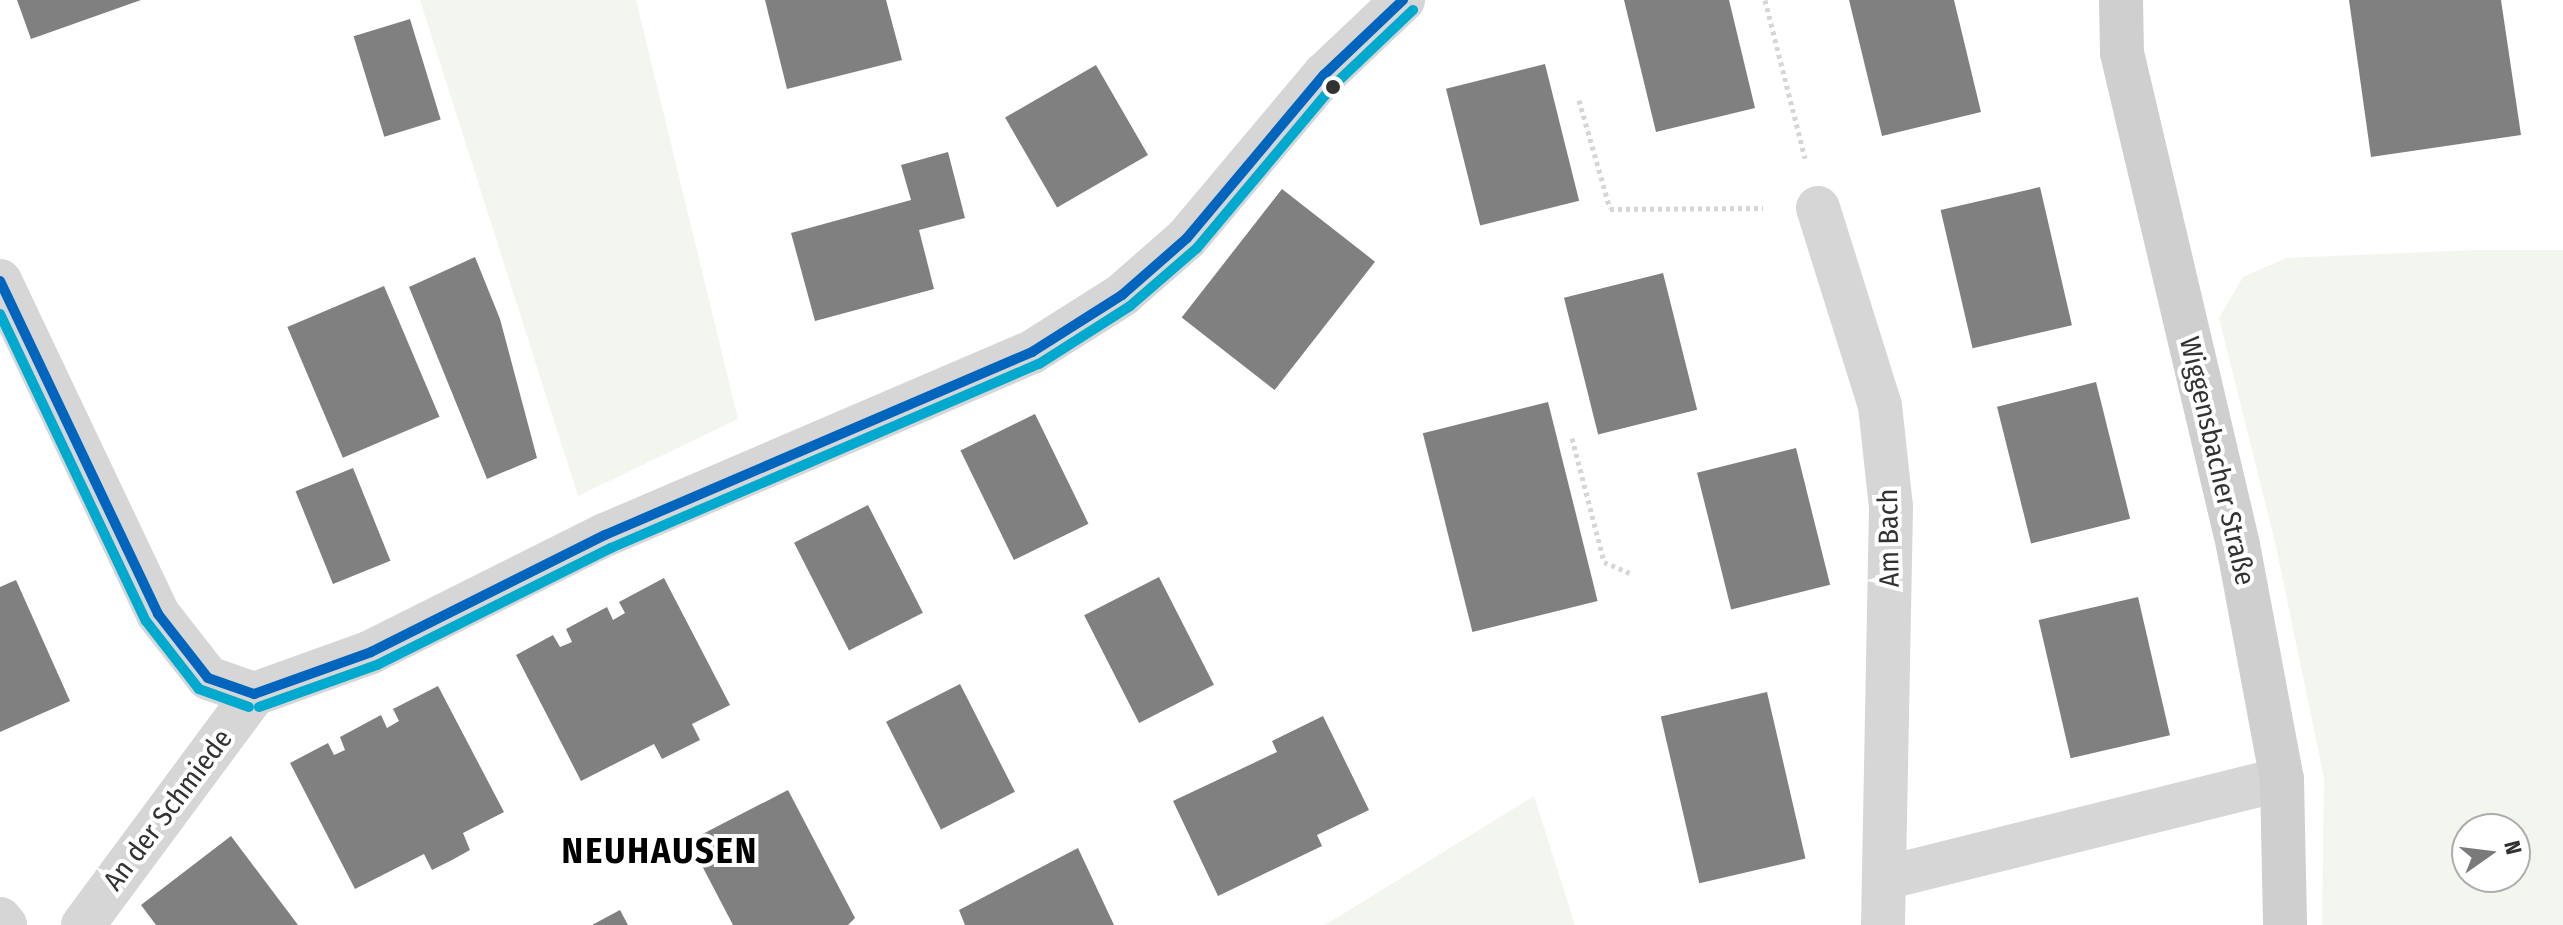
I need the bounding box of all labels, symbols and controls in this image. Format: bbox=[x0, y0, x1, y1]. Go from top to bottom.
unlabelled marker bbox=[1325, 79, 1341, 95]
street label: Wiggensbacher Straße bbox=[2172, 333, 2262, 589]
street label: Am Bach bbox=[1871, 488, 1907, 588]
street label: An der Schmiede bbox=[96, 723, 240, 897]
north arrow bbox=[2451, 813, 2531, 893]
district label: NEUHAUSEN bbox=[562, 830, 758, 874]
text: N bbox=[2498, 838, 2528, 857]

